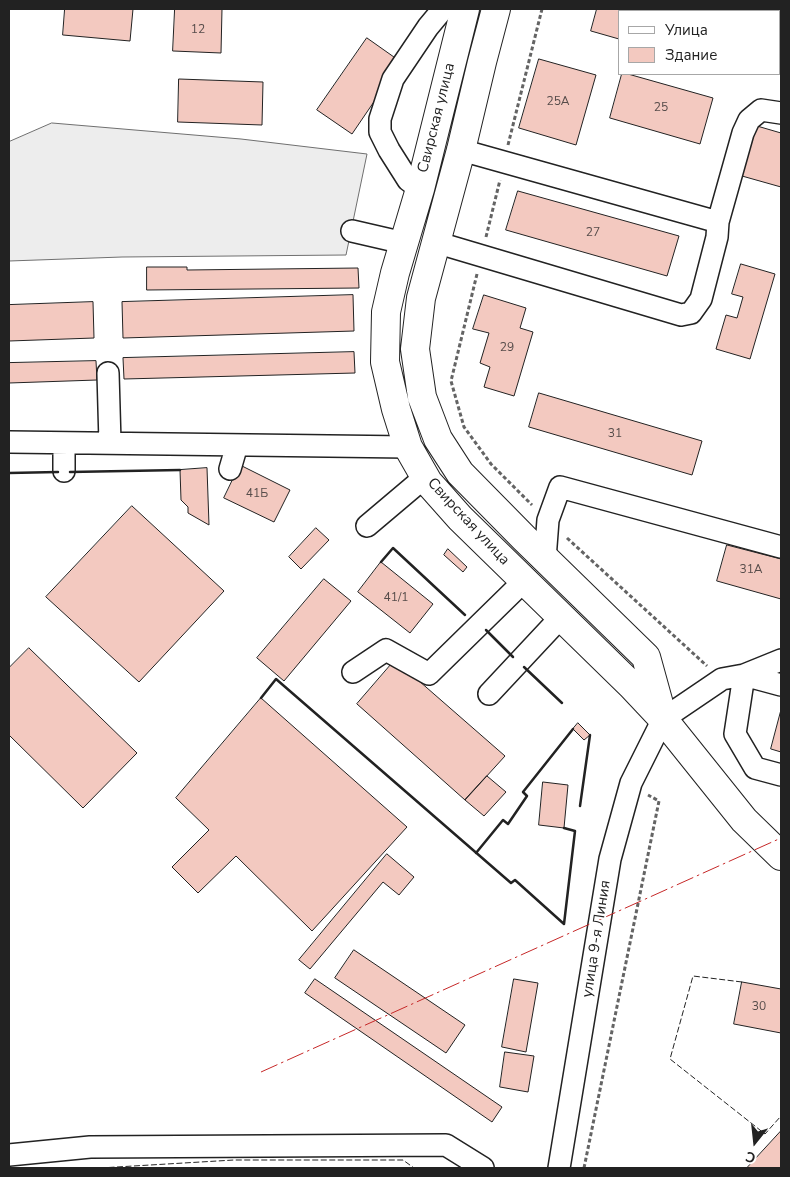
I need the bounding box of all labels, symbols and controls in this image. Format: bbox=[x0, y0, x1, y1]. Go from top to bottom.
legend bbox=[618, 10, 780, 75]
text: Улица bbox=[665, 20, 708, 40]
house number: 12 bbox=[191, 23, 205, 37]
text: Здание bbox=[665, 45, 717, 65]
street label: Свирская улица bbox=[415, 61, 459, 175]
house number: 25А bbox=[546, 95, 570, 109]
house number: 25 bbox=[654, 101, 668, 115]
house number: 27 bbox=[586, 226, 600, 240]
house number: 29 bbox=[500, 341, 514, 355]
house number: 31 bbox=[608, 427, 622, 441]
street label: Свирская улица bbox=[423, 475, 513, 569]
house number: 41Б bbox=[246, 487, 268, 501]
house number: 31А bbox=[739, 563, 763, 577]
house number: 41/1 bbox=[384, 591, 408, 605]
street label: улица 9-я Линия bbox=[579, 879, 615, 999]
house number: 30 bbox=[752, 1000, 766, 1014]
north arrow bbox=[730, 1117, 780, 1167]
text: С bbox=[744, 1146, 758, 1167]

